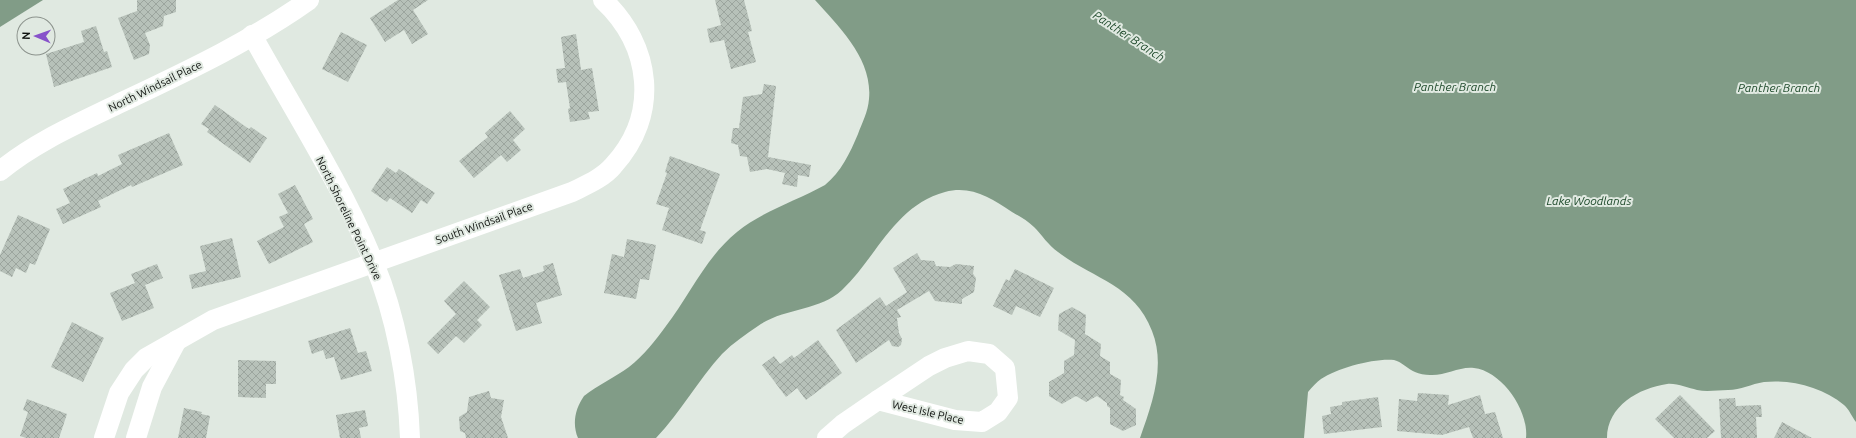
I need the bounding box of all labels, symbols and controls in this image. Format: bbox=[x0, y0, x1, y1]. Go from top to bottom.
water label: Panther Branch bbox=[1091, 8, 1167, 64]
north arrow bbox=[16, 16, 56, 56]
text: N bbox=[20, 31, 32, 40]
street label: North Windsail Place bbox=[106, 58, 204, 114]
water label: Panther Branch bbox=[1414, 80, 1496, 93]
water label: Panther Branch bbox=[1738, 81, 1820, 94]
street label: North Shoreline Point Drive bbox=[314, 155, 384, 281]
water label: Lake Woodlands bbox=[1547, 194, 1631, 207]
street label: South Windsail Place bbox=[434, 200, 534, 246]
street label: West Isle Place bbox=[891, 398, 965, 426]

